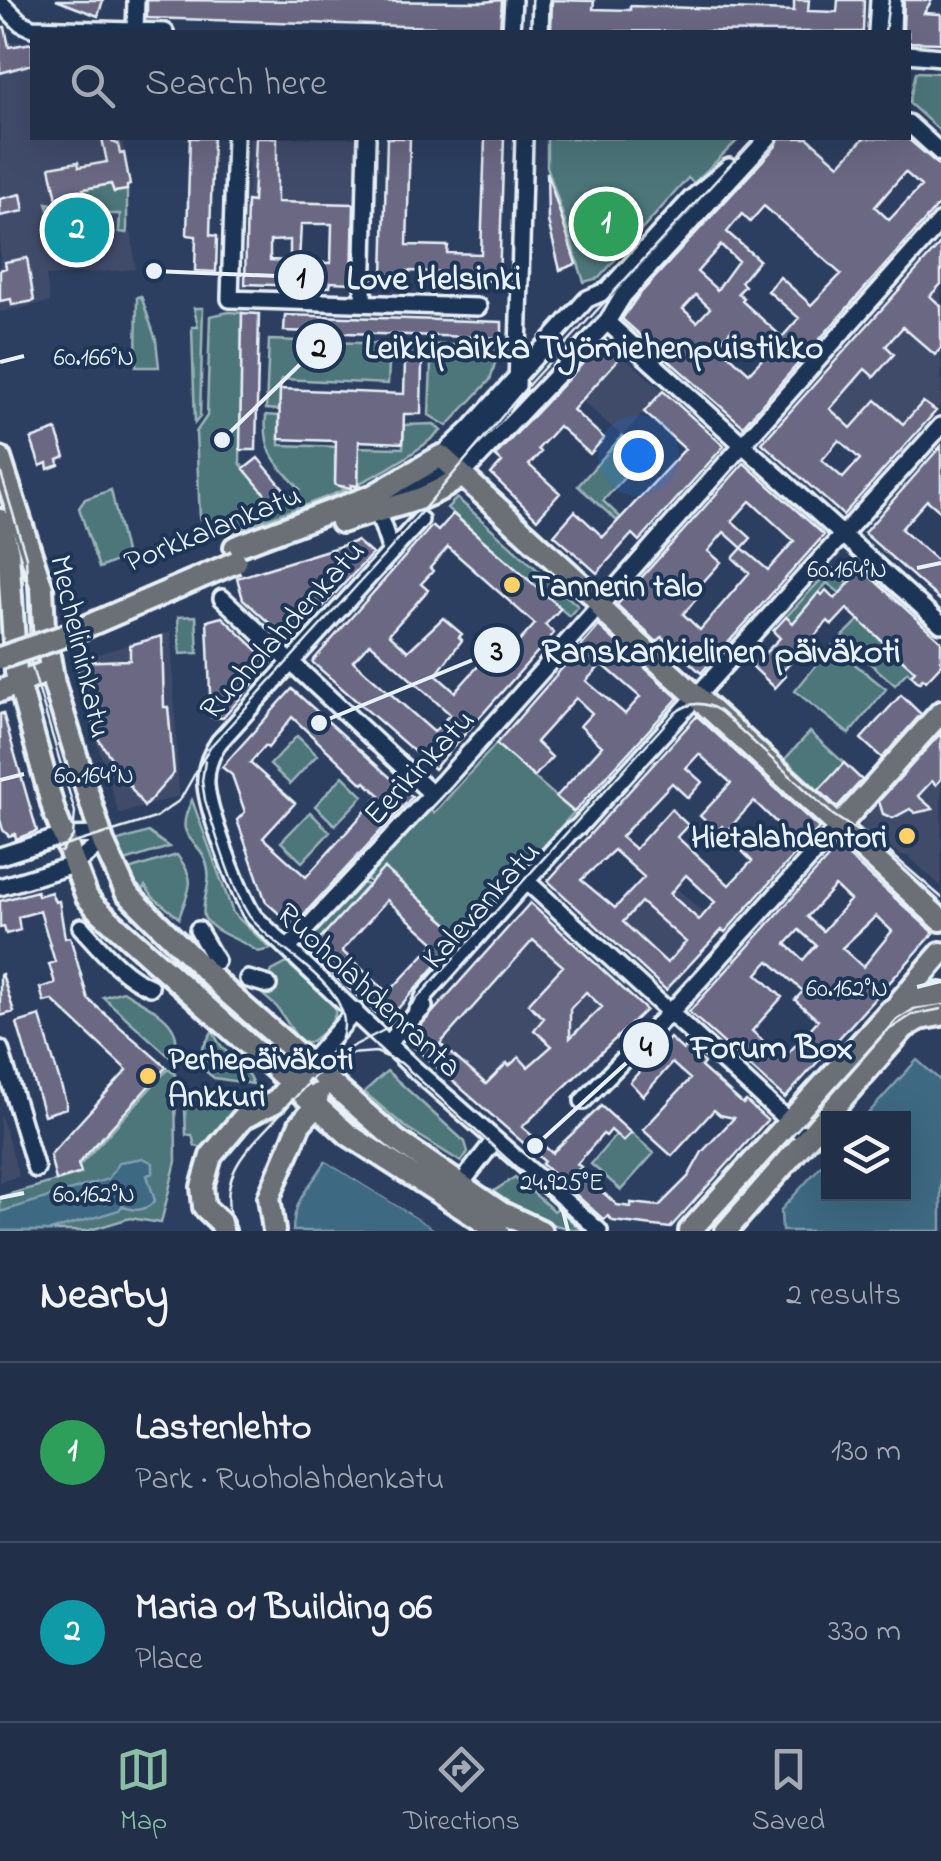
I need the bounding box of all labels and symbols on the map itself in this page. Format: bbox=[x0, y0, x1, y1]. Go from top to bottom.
pin: 1 bbox=[574, 186, 638, 262]
pin: 2 bbox=[44, 192, 110, 268]
callout: Love Helsinki bbox=[276, 244, 541, 309]
text: Love Helsinki bbox=[346, 255, 522, 306]
text: 1 bbox=[296, 258, 306, 302]
callout: Leikkipaikka Työmiehenpuistikko bbox=[294, 314, 843, 379]
text: Leikkipaikka Työmiehenpuistikko bbox=[364, 324, 824, 376]
text: 2 bbox=[311, 328, 327, 372]
text: 60.166°N bbox=[54, 341, 134, 377]
your location bbox=[613, 430, 664, 481]
street label: Porkkalankatu bbox=[118, 473, 309, 587]
street label: Ruoholahdenkatu bbox=[190, 531, 378, 732]
street label: Mechelininkatu bbox=[35, 551, 122, 743]
text: 60.164°N bbox=[807, 553, 887, 589]
place label: Tannerin talo bbox=[532, 565, 703, 612]
marker: Tannerin talo bbox=[501, 574, 523, 596]
callout: Ranskankielinen päiväkoti bbox=[472, 617, 921, 682]
text: Ranskankielinen päiväkoti bbox=[541, 628, 901, 679]
text: 3 bbox=[490, 631, 503, 675]
street label: Eerikinkatu bbox=[354, 699, 487, 838]
text: 60.164°N bbox=[54, 759, 134, 795]
place label: Hietalahdentori bbox=[691, 816, 887, 863]
marker: Hietalahdentori bbox=[896, 825, 918, 847]
street label: Kalevankatu bbox=[412, 832, 553, 981]
street label: Ruoholahdenranta bbox=[264, 893, 471, 1090]
text: 60.162°N bbox=[806, 972, 888, 1008]
callout: Forum Box bbox=[621, 1013, 873, 1078]
text: Forum Box bbox=[689, 1024, 853, 1075]
text: 4 bbox=[640, 1027, 653, 1071]
place label: Perhepäiväkoti Ankkuri bbox=[168, 1038, 353, 1122]
marker: Perhepäiväkoti Ankkuri bbox=[137, 1065, 159, 1087]
text: 24.925°E bbox=[520, 1166, 604, 1202]
text: 60.162°N bbox=[53, 1178, 135, 1214]

